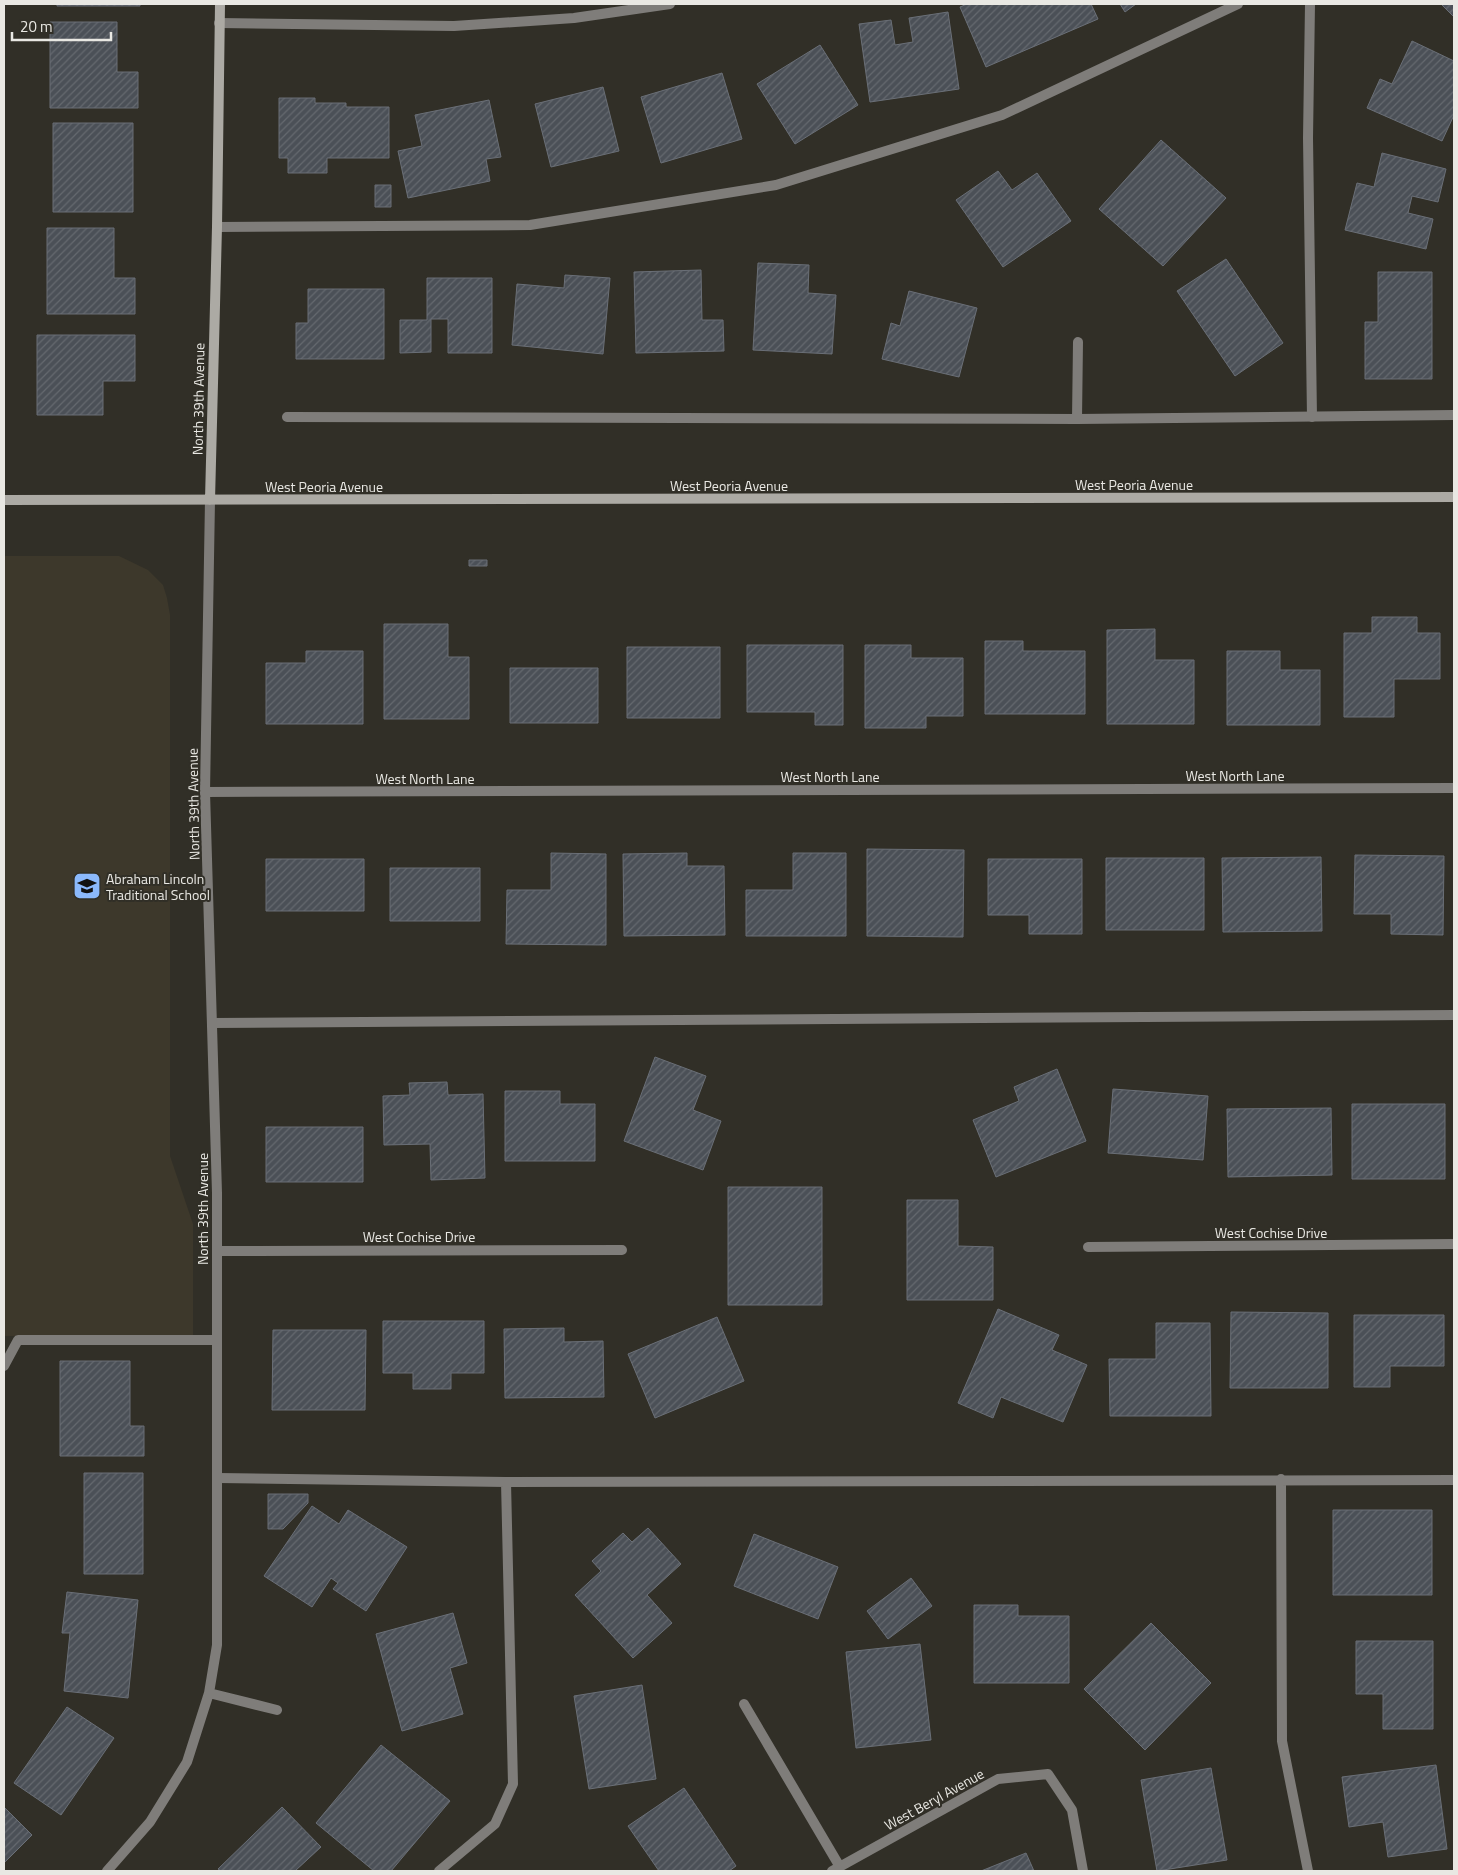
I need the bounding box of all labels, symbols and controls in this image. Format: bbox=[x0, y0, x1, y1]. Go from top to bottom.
scale bar bbox=[12, 10, 111, 42]
text: 20 m bbox=[20, 15, 53, 38]
street label: North 39th Avenue bbox=[187, 343, 209, 455]
street label: West Peoria Avenue bbox=[1075, 474, 1193, 495]
street label: West Peoria Avenue bbox=[670, 475, 788, 496]
street label: West Peoria Avenue bbox=[265, 476, 383, 497]
street label: North 39th Avenue bbox=[182, 748, 204, 860]
street label: West North Lane bbox=[1185, 765, 1285, 786]
street label: West North Lane bbox=[780, 766, 880, 787]
street label: West North Lane bbox=[375, 768, 475, 789]
place label: Abraham Lincoln Traditional School bbox=[106, 868, 210, 905]
school or university icon: Abraham Lincoln Traditional School bbox=[72, 871, 102, 901]
street label: North 39th Avenue bbox=[192, 1153, 213, 1265]
street label: West Cochise Drive bbox=[1215, 1222, 1327, 1243]
street label: West Cochise Drive bbox=[363, 1226, 475, 1247]
street label: West Beryl Avenue bbox=[880, 1763, 988, 1835]

